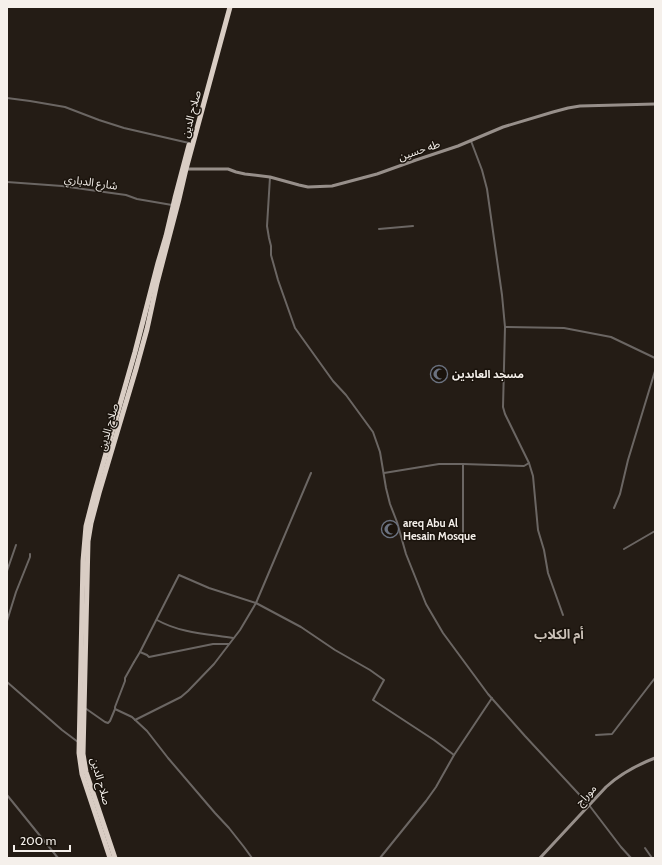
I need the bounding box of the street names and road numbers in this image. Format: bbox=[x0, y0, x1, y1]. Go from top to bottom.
street label: صلاح الدين bbox=[178, 89, 205, 140]
street label: طه حسين bbox=[396, 136, 442, 164]
street label: شارع الدباري bbox=[63, 171, 119, 195]
street label: صلاح الدين bbox=[95, 402, 122, 453]
street label: صلاح الدين bbox=[87, 756, 114, 807]
street label: موراج bbox=[573, 781, 600, 809]

